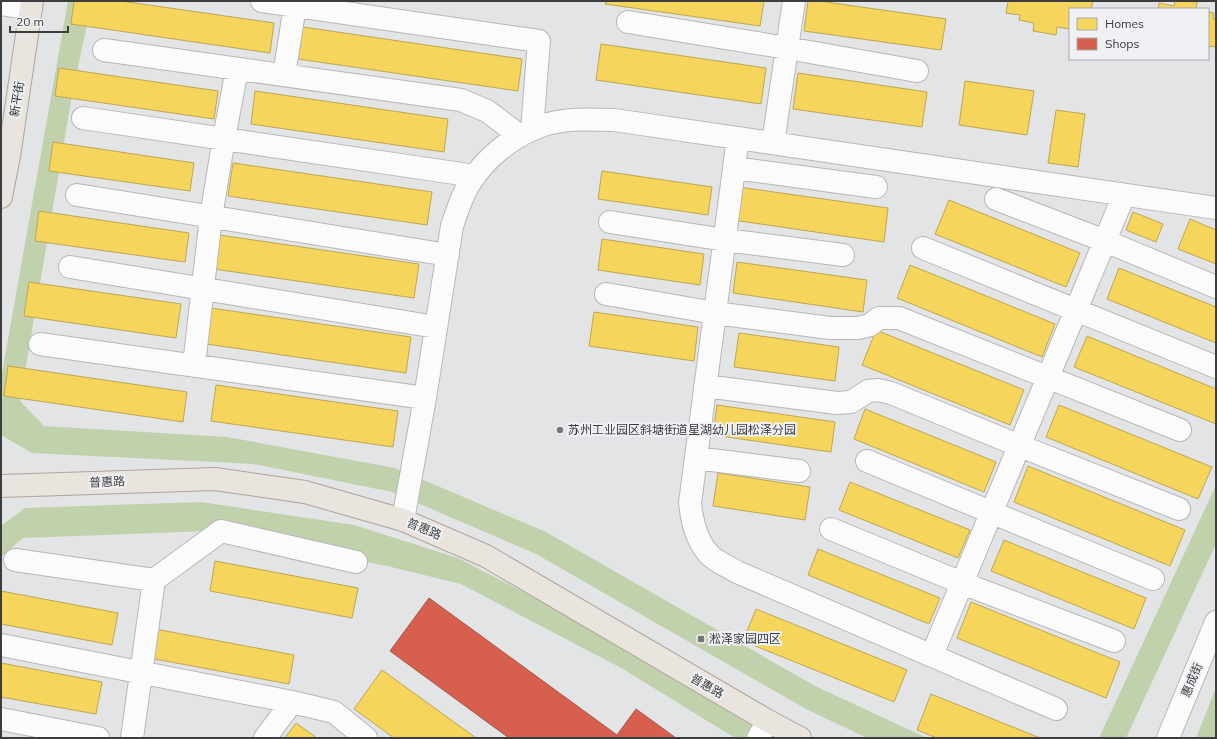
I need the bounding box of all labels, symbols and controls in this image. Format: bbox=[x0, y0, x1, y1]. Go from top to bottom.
scale bar bbox=[10, 8, 68, 34]
legend bbox=[1069, 8, 1209, 60]
text: 20 m bbox=[16, 14, 44, 29]
text: Homes bbox=[1105, 16, 1144, 31]
text: Shops bbox=[1105, 36, 1140, 51]
street label: 新平街 bbox=[6, 80, 27, 118]
place label: 苏州工业园区斜塘街道星湖幼儿园松泽分园 bbox=[568, 422, 796, 437]
marker: 苏州工业园区斜塘街道星湖幼儿园松泽分园 bbox=[555, 425, 565, 435]
street label: 普惠路 bbox=[89, 473, 125, 490]
street label: 普惠路 bbox=[405, 515, 444, 542]
place label: 淞泽家园四区 bbox=[709, 631, 781, 646]
marker: 淞泽家园四区 bbox=[696, 634, 706, 644]
street label: 惠成街 bbox=[1178, 660, 1205, 699]
street label: 普惠路 bbox=[688, 670, 727, 701]

